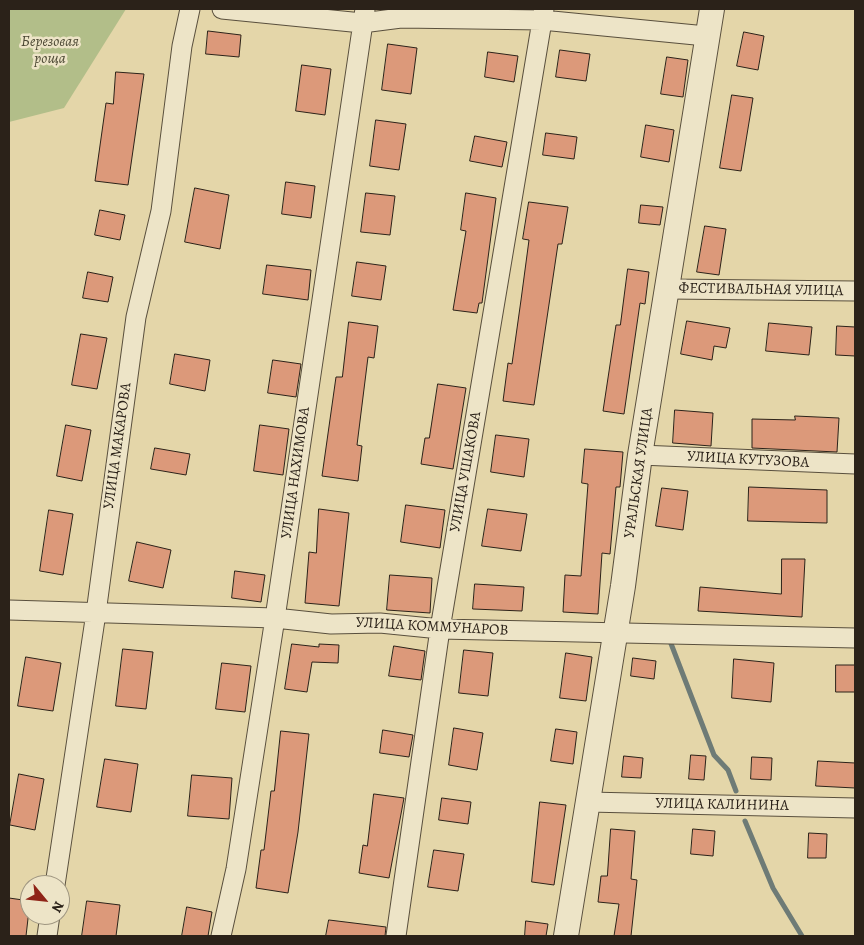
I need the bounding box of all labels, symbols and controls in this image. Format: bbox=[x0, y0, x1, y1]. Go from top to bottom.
park label: Березовая роща bbox=[21, 33, 79, 68]
street label: ФЕСТИВАЛЬНАЯ УЛИЦА bbox=[679, 280, 843, 300]
street label: УЛИЦА МАКАРОВА bbox=[100, 382, 136, 510]
street label: УЛИЦА НАХИМОВА bbox=[278, 406, 314, 540]
street label: УРАЛЬСКАЯ УЛИЦА bbox=[621, 406, 657, 540]
street label: УЛИЦА УШАКОВА bbox=[447, 410, 485, 534]
street label: УЛИЦА КУТУЗОВА bbox=[686, 448, 810, 472]
street label: УЛИЦА КОММУНАРОВ bbox=[355, 614, 509, 640]
street label: УЛИЦА КАЛИНИНА bbox=[655, 795, 789, 815]
north arrow bbox=[20, 875, 70, 925]
text: N bbox=[47, 898, 69, 916]

